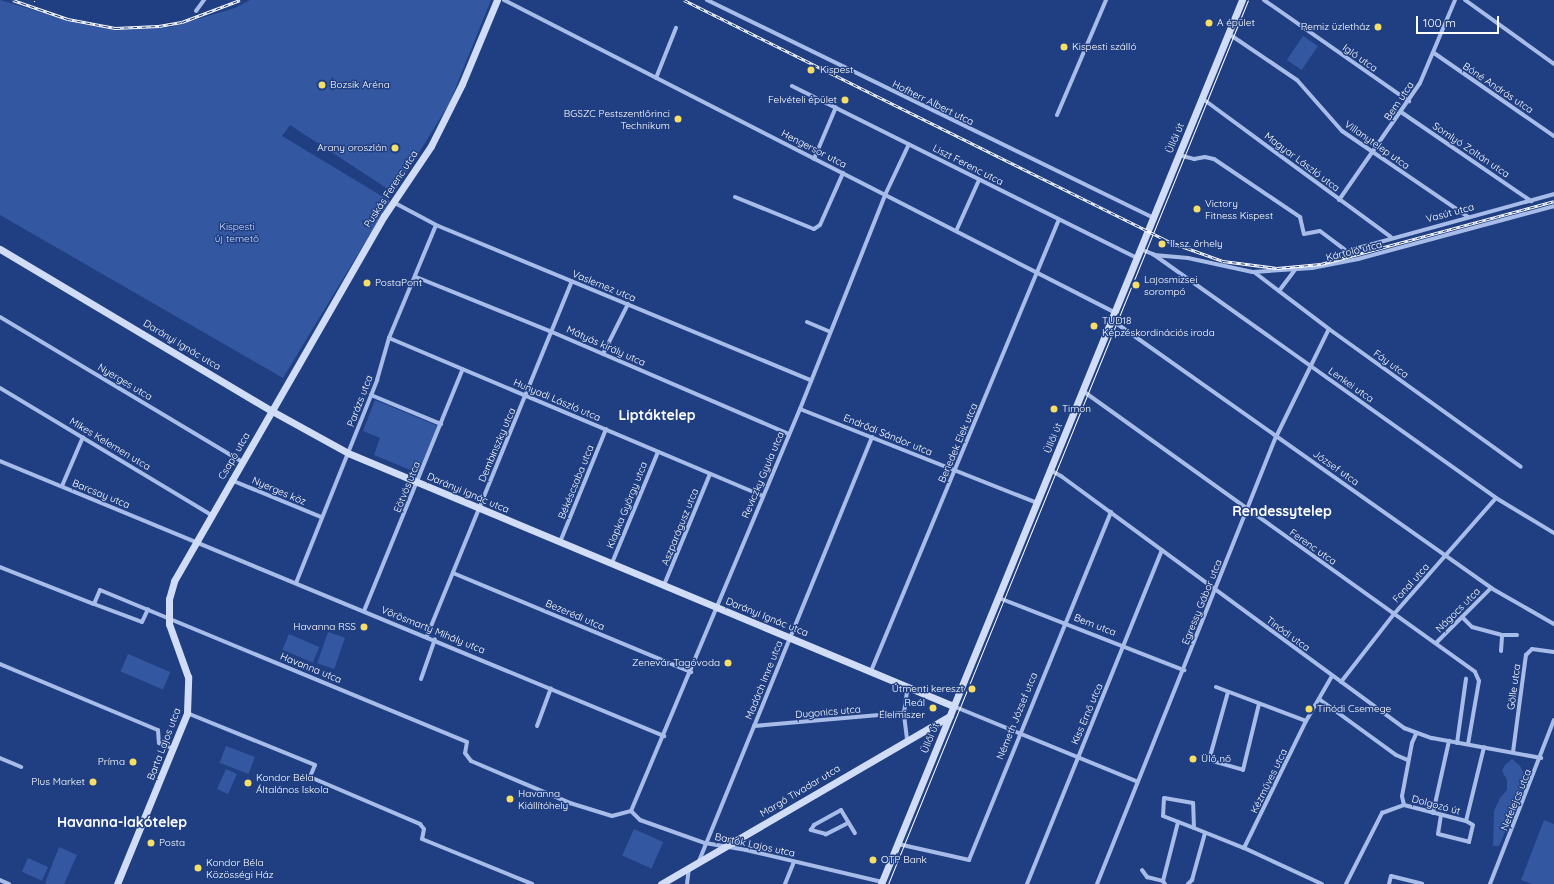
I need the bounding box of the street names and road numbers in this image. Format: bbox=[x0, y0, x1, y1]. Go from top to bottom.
street label: Igló utca bbox=[1340, 42, 1380, 74]
street label: Bóné András utca bbox=[1460, 60, 1536, 116]
street label: Hofherr Albert utca bbox=[890, 78, 976, 128]
street label: Bem utca bbox=[1382, 79, 1416, 123]
street label: Villanytelep utca bbox=[1342, 118, 1412, 172]
street label: Somlyó Zoltán utca bbox=[1430, 120, 1512, 180]
street label: Üllői út bbox=[1163, 121, 1187, 155]
street label: Hengersor utca bbox=[779, 127, 849, 171]
street label: Magyar László utca bbox=[1262, 130, 1342, 194]
street label: Liszt Ferenc utca bbox=[931, 142, 1005, 188]
street label: Puskás Ferenc utca bbox=[362, 148, 420, 230]
street label: Vasút utca bbox=[1425, 201, 1475, 225]
street label: Kártoló utca bbox=[1325, 238, 1383, 264]
street label: Vaslemez utca bbox=[570, 268, 638, 304]
street label: Darányi Ignác utca bbox=[141, 317, 223, 373]
street label: Mátyás király utca bbox=[565, 323, 647, 369]
street label: Fáy utca bbox=[1371, 347, 1411, 381]
street label: Nyerges utca bbox=[95, 361, 155, 403]
street label: Lenkei utca bbox=[1326, 365, 1376, 405]
street label: Parázs utca bbox=[345, 374, 375, 428]
street label: Hunyadi László utca bbox=[512, 376, 602, 424]
street label: Benedek Elek utca bbox=[936, 401, 980, 485]
street label: Dembinszky utca bbox=[476, 406, 518, 484]
street label: Endrődi Sándor utca bbox=[842, 412, 934, 458]
street label: Mikes Kelemen utca bbox=[67, 415, 153, 473]
street label: Üllői út bbox=[1041, 421, 1065, 455]
street label: Csapó utca bbox=[216, 430, 252, 482]
street label: Reviczky Gyula utca bbox=[739, 430, 787, 520]
street label: Békéscsaba utca bbox=[556, 443, 596, 521]
street label: József utca bbox=[1311, 448, 1361, 488]
street label: Eötvös utca bbox=[391, 460, 423, 514]
street label: Klapka György utca bbox=[604, 460, 650, 550]
street label: Darányi Ignác utca bbox=[425, 470, 511, 516]
street label: Nyerges köz bbox=[250, 474, 308, 508]
street label: Barcsay utca bbox=[71, 477, 131, 511]
street label: Aszparágusz utca bbox=[659, 487, 701, 567]
street label: Ferenc utca bbox=[1287, 526, 1339, 568]
street label: Egressy Gábor utca bbox=[1179, 558, 1225, 646]
street label: Fonal utca bbox=[1390, 561, 1432, 605]
street label: Nágocs utca bbox=[1433, 585, 1483, 635]
street label: Darányi Ignác utca bbox=[724, 595, 810, 639]
street label: Bezerédi utca bbox=[544, 597, 606, 633]
street label: Vörösmarty Mihály utca bbox=[379, 604, 487, 656]
street label: Bem utca bbox=[1072, 611, 1118, 639]
street label: Tinódi utca bbox=[1264, 614, 1312, 654]
street label: Madách Imre utca bbox=[743, 639, 785, 721]
street label: Havanna utca bbox=[279, 650, 343, 686]
street label: Gölle utca bbox=[1505, 663, 1523, 711]
street label: Németh József utca bbox=[994, 671, 1040, 761]
street label: Kiss Ernő utca bbox=[1069, 682, 1105, 746]
street label: Dugonics utca bbox=[795, 703, 861, 721]
street label: Barta Lajos utca bbox=[145, 706, 183, 782]
street label: Üllői út bbox=[918, 721, 942, 755]
street label: Kézműves utca bbox=[1248, 747, 1290, 815]
street label: Margó Tivadar utca bbox=[758, 762, 842, 820]
street label: Nefelejcs utca bbox=[1498, 768, 1534, 832]
street label: Dolgozó út bbox=[1410, 793, 1462, 817]
street label: Bartók Lajos utca bbox=[714, 831, 796, 859]

